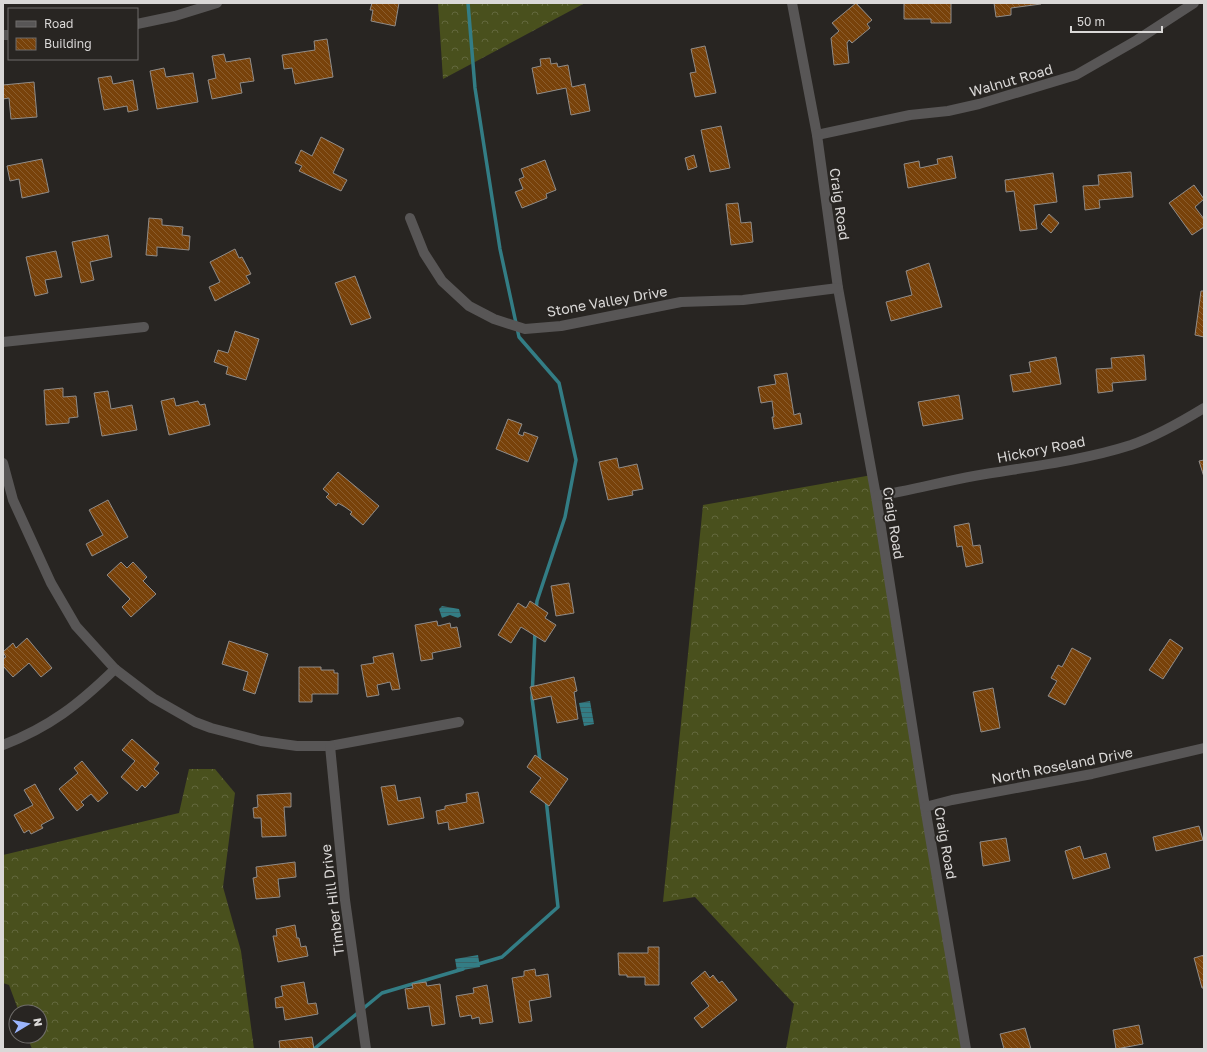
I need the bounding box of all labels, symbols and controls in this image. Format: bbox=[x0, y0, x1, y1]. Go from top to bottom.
legend bbox=[8, 8, 138, 60]
scale bar bbox=[1071, 8, 1162, 34]
text: 50 m bbox=[1077, 14, 1105, 29]
text: Road bbox=[44, 16, 73, 31]
text: Building bbox=[44, 36, 92, 51]
street label: Walnut Road bbox=[967, 60, 1055, 100]
street label: Craig Road bbox=[827, 167, 853, 241]
street label: Stone Valley Drive bbox=[545, 282, 669, 320]
street label: Hickory Road bbox=[995, 432, 1087, 466]
street label: Craig Road bbox=[880, 486, 908, 560]
street label: North Roseland Drive bbox=[990, 743, 1134, 787]
street label: Craig Road bbox=[931, 806, 961, 880]
street label: Timber Hill Drive bbox=[317, 843, 347, 957]
north arrow bbox=[8, 1004, 48, 1044]
text: N bbox=[31, 1017, 45, 1027]

